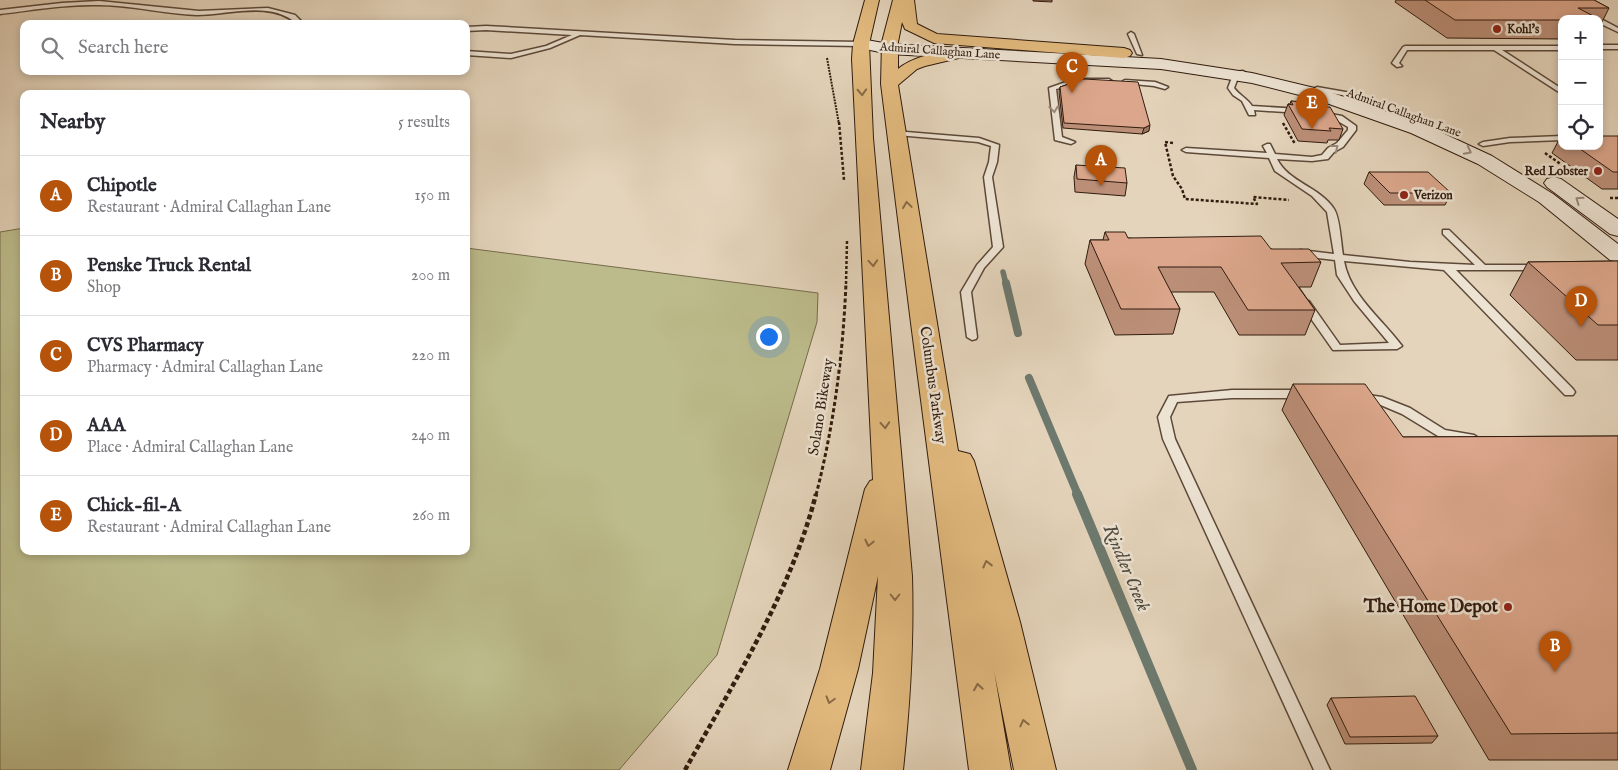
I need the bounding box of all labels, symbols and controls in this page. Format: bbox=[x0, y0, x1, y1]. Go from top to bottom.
map controls bbox=[1558, 15, 1603, 150]
button: + bbox=[1558, 15, 1603, 60]
search box bbox=[20, 20, 470, 75]
place label: Kohl's bbox=[1507, 22, 1540, 37]
marker: Kohl's bbox=[1491, 23, 1503, 35]
icon: search bbox=[38, 34, 66, 62]
text: Search here bbox=[78, 36, 169, 60]
street label: Admiral Callaghan Lane bbox=[878, 39, 1001, 63]
pin: C bbox=[1056, 52, 1088, 93]
button: − bbox=[1558, 60, 1603, 105]
street label: Admiral Callaghan Lane bbox=[1344, 85, 1464, 141]
pin: E bbox=[1296, 88, 1328, 129]
one-way arrow bbox=[856, 89, 867, 97]
one-way arrow bbox=[1049, 105, 1059, 114]
button: locate bbox=[1558, 105, 1603, 150]
text: Nearby bbox=[40, 109, 105, 136]
text: 5 results bbox=[398, 113, 450, 133]
pin: A bbox=[1085, 145, 1117, 186]
one-way arrow bbox=[1329, 145, 1339, 154]
one-way arrow bbox=[1462, 145, 1471, 155]
place label: Red Lobster bbox=[1525, 164, 1589, 179]
marker: Red Lobster bbox=[1592, 165, 1604, 177]
text: Chipotle bbox=[87, 174, 157, 198]
text: A bbox=[51, 186, 61, 206]
text: 150 m bbox=[415, 186, 450, 206]
place label: Verizon bbox=[1413, 188, 1453, 203]
marker: Verizon bbox=[1398, 189, 1410, 201]
one-way arrow bbox=[1575, 197, 1585, 206]
text: Restaurant · Admiral Callaghan Lane bbox=[87, 198, 331, 218]
one-way arrow bbox=[903, 201, 913, 210]
text: Penske Truck Rental bbox=[87, 254, 251, 278]
one-way arrow bbox=[867, 259, 878, 267]
text: B bbox=[51, 266, 61, 286]
text: 200 m bbox=[411, 266, 450, 286]
text: Shop bbox=[87, 278, 121, 298]
pin: D bbox=[1565, 286, 1597, 327]
your location bbox=[756, 324, 782, 350]
street label: Columbus Parkway bbox=[915, 325, 951, 446]
text: CVS Pharmacy bbox=[87, 334, 204, 358]
text: C bbox=[50, 346, 62, 366]
text: 220 m bbox=[411, 346, 450, 366]
street label: Solano Bikeway bbox=[804, 357, 838, 457]
text: Pharmacy · Admiral Callaghan Lane bbox=[87, 358, 323, 378]
text: AAA bbox=[87, 414, 126, 438]
one-way arrow bbox=[879, 421, 890, 429]
text: D bbox=[50, 426, 62, 446]
text: 240 m bbox=[411, 426, 450, 446]
text: Place · Admiral Callaghan Lane bbox=[87, 438, 293, 458]
text: Chick-fil-A bbox=[87, 494, 181, 518]
text: E bbox=[50, 506, 62, 526]
text: 260 m bbox=[412, 506, 450, 526]
text: Restaurant · Admiral Callaghan Lane bbox=[87, 518, 331, 538]
water label: Rindler Creek bbox=[1097, 521, 1155, 616]
one-way arrow bbox=[864, 538, 875, 547]
one-way arrow bbox=[982, 560, 993, 569]
one-way arrow bbox=[890, 593, 901, 601]
place label: The Home Depot bbox=[1363, 596, 1499, 619]
marker: The Home Depot bbox=[1502, 601, 1514, 613]
pin: B bbox=[1539, 631, 1571, 672]
one-way arrow bbox=[973, 683, 983, 691]
one-way arrow bbox=[825, 696, 835, 704]
one-way arrow bbox=[1019, 718, 1030, 727]

